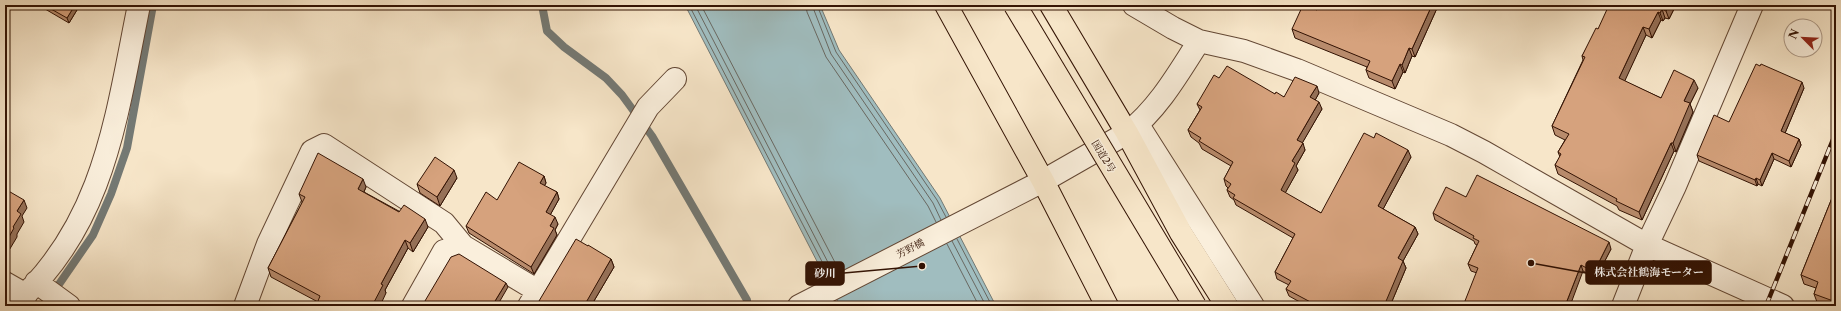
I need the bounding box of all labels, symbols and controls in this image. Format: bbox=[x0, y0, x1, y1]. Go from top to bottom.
north arrow bbox=[1783, 18, 1823, 58]
text: N bbox=[1786, 26, 1802, 41]
street label: 国道2号 bbox=[1089, 138, 1118, 175]
street label: 芳野橋 bbox=[894, 236, 927, 261]
callout: 株式会社鶴海モーター bbox=[1586, 261, 1711, 284]
callout: 砂川 bbox=[806, 262, 844, 285]
text: 株式会社鶴海モーター bbox=[1594, 265, 1704, 279]
text: 砂川 bbox=[814, 266, 836, 280]

